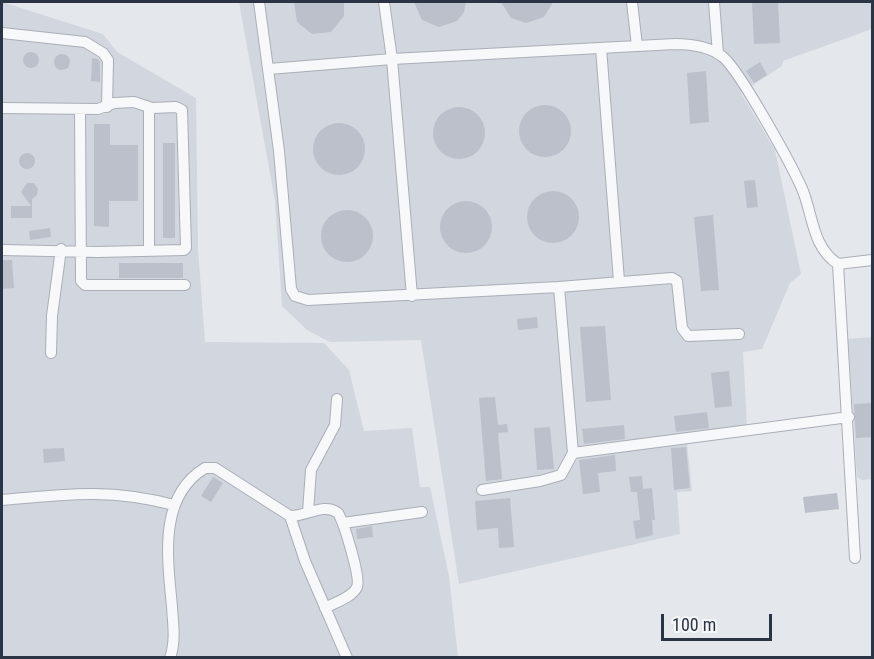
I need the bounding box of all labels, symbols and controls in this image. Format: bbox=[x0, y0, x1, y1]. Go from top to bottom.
scale bar bbox=[664, 602, 775, 640]
text: 100 m bbox=[672, 614, 716, 635]

